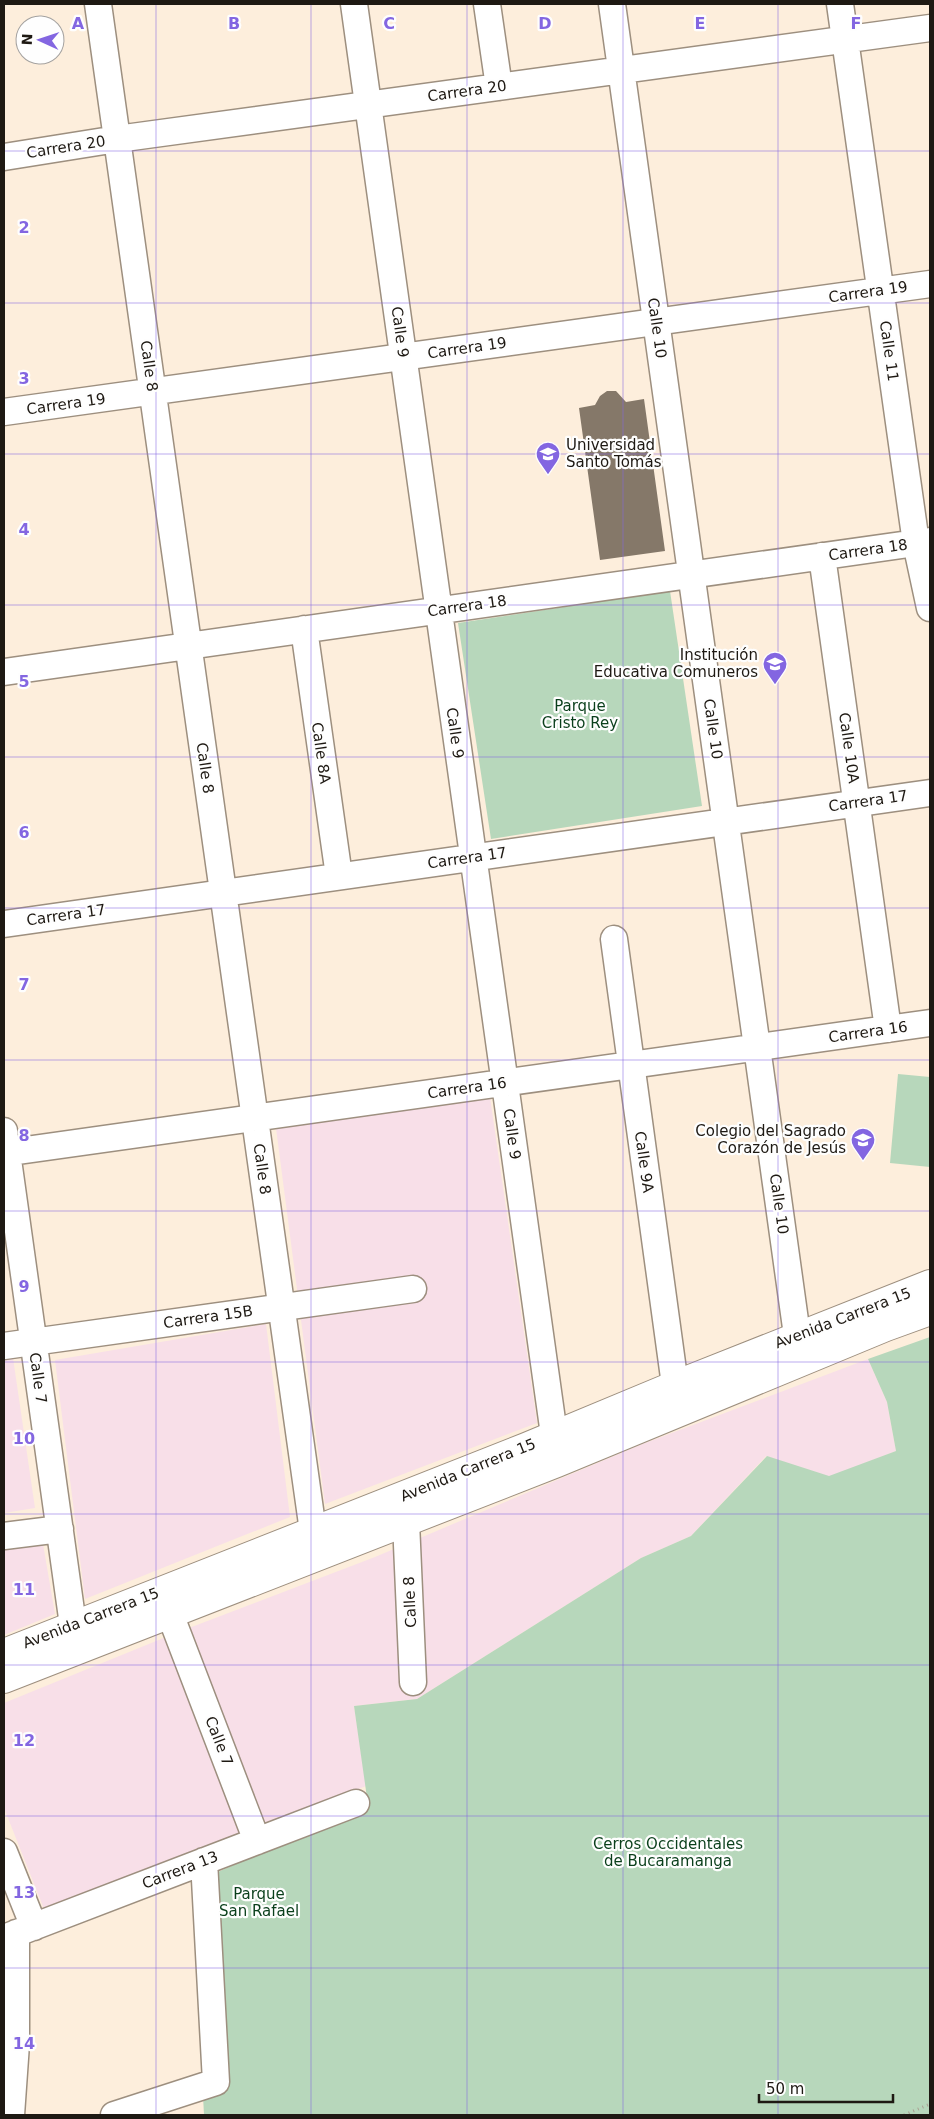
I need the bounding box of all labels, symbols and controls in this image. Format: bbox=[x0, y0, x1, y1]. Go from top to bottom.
text: A bbox=[72, 14, 85, 33]
text: B bbox=[228, 14, 240, 33]
text: C bbox=[383, 14, 395, 33]
text: D bbox=[538, 14, 552, 33]
text: E bbox=[695, 14, 705, 33]
text: F bbox=[851, 14, 861, 33]
north arrow bbox=[15, 15, 65, 65]
text: N bbox=[19, 33, 35, 46]
street label: Carrera 20 bbox=[426, 77, 508, 105]
street label: Carrera 20 bbox=[25, 132, 107, 162]
text: 2 bbox=[18, 218, 30, 237]
street label: Carrera 19 bbox=[827, 278, 909, 306]
street label: Calle 10 bbox=[644, 296, 670, 360]
street label: Calle 9 bbox=[388, 305, 412, 359]
street label: Calle 11 bbox=[876, 319, 902, 383]
street label: Carrera 19 bbox=[426, 334, 508, 362]
street label: Calle 8 bbox=[137, 339, 161, 393]
text: 3 bbox=[18, 369, 30, 388]
street label: Carrera 19 bbox=[25, 390, 107, 418]
place label: Universidad Santo Tomás bbox=[566, 436, 662, 471]
school or university icon: Universidad Santo Tomás bbox=[535, 441, 561, 475]
text: 4 bbox=[18, 520, 30, 539]
street label: Carrera 18 bbox=[827, 536, 909, 564]
street label: Carrera 18 bbox=[426, 592, 508, 620]
place label: Institución Educativa Comuneros bbox=[594, 646, 758, 681]
school or university icon: Institución Educativa Comuneros bbox=[762, 651, 788, 685]
text: 5 bbox=[18, 672, 30, 691]
park label: Parque Cristo Rey bbox=[542, 697, 618, 732]
street label: Calle 10 bbox=[700, 697, 726, 761]
street label: Calle 9 bbox=[443, 706, 467, 760]
street label: Calle 10A bbox=[835, 711, 863, 785]
street label: Calle 8A bbox=[308, 721, 334, 786]
street label: Calle 8 bbox=[193, 741, 217, 795]
street label: Carrera 17 bbox=[827, 787, 909, 815]
text: 6 bbox=[18, 823, 30, 842]
street label: Carrera 17 bbox=[426, 844, 508, 872]
street label: Carrera 17 bbox=[25, 901, 107, 929]
text: 7 bbox=[18, 975, 30, 994]
street label: Carrera 16 bbox=[827, 1018, 909, 1046]
street label: Carrera 16 bbox=[426, 1074, 508, 1102]
street label: Calle 9 bbox=[500, 1107, 524, 1161]
place label: Colegio del Sagrado Corazón de Jesús bbox=[695, 1122, 846, 1157]
text: 8 bbox=[18, 1126, 30, 1145]
school or university icon: Colegio del Sagrado Corazón de Jesús bbox=[850, 1127, 876, 1161]
street label: Calle 9A bbox=[631, 1130, 657, 1195]
street label: Calle 8 bbox=[250, 1142, 274, 1196]
street label: Calle 10 bbox=[766, 1172, 792, 1236]
text: 9 bbox=[18, 1277, 30, 1296]
street label: Avenida Carrera 15 bbox=[772, 1284, 914, 1352]
street label: Carrera 15B bbox=[162, 1302, 254, 1332]
street label: Calle 7 bbox=[26, 1351, 50, 1405]
text: 10 bbox=[13, 1429, 35, 1448]
street label: Avenida Carrera 15 bbox=[398, 1435, 538, 1505]
street label: Calle 8 bbox=[400, 1576, 420, 1628]
text: 11 bbox=[13, 1580, 35, 1599]
street label: Avenida Carrera 15 bbox=[20, 1584, 162, 1652]
street label: Calle 7 bbox=[201, 1714, 237, 1768]
text: 12 bbox=[13, 1731, 35, 1750]
park label: Cerros Occidentales de Bucaramanga bbox=[593, 1835, 743, 1870]
street label: Carrera 13 bbox=[139, 1847, 221, 1893]
text: 13 bbox=[13, 1883, 35, 1902]
park label: Parque San Rafael bbox=[219, 1885, 299, 1920]
text: 14 bbox=[13, 2034, 35, 2053]
scale bar bbox=[759, 2072, 893, 2104]
text: 50 m bbox=[766, 2080, 804, 2098]

